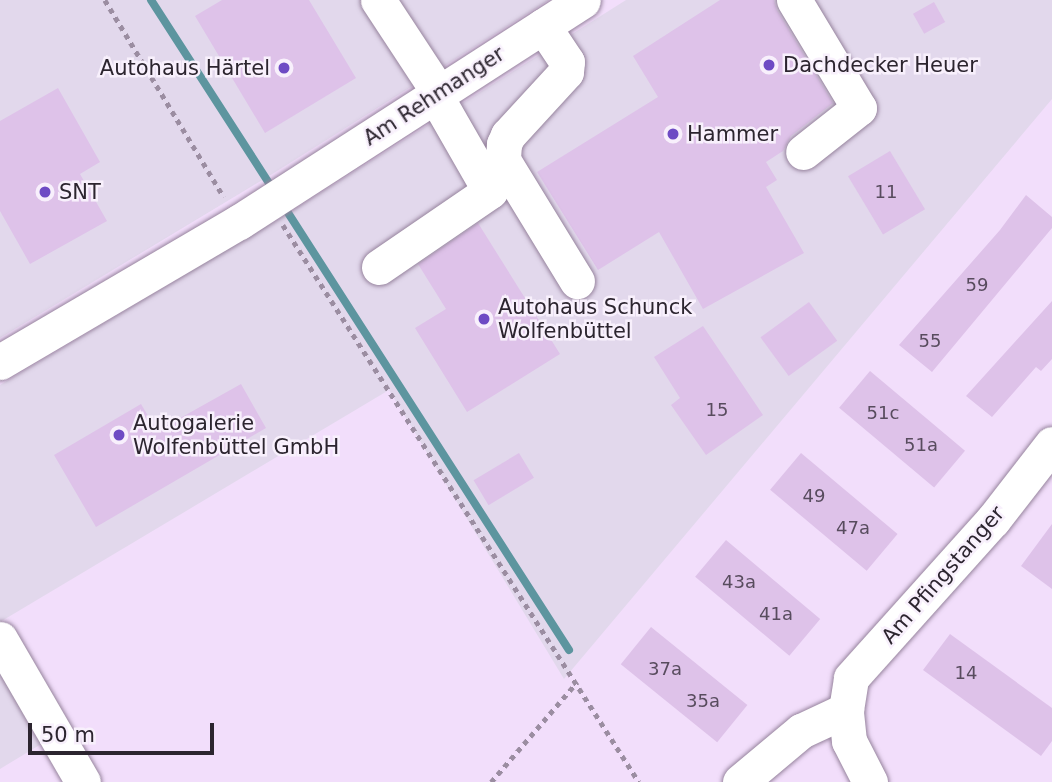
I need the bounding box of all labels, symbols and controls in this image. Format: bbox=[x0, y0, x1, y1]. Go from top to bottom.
street label: Am Rehmanger bbox=[359, 41, 509, 151]
place label: Dachdecker Heuer bbox=[783, 52, 978, 78]
place label: Autohaus Härtel bbox=[100, 55, 270, 81]
marker: Dachdecker Heuer bbox=[761, 57, 777, 73]
marker: Autohaus Härtel bbox=[276, 60, 292, 76]
place label: Hammer bbox=[687, 121, 778, 147]
marker: Hammer bbox=[665, 126, 681, 142]
place label: SNT bbox=[59, 179, 101, 205]
house number: 11 bbox=[875, 181, 897, 203]
marker: SNT bbox=[37, 184, 53, 200]
house number: 59 bbox=[966, 274, 988, 296]
place label: Autohaus Schunck Wolfenbüttel bbox=[498, 294, 692, 344]
marker: Autohaus Schunck Wolfenbüttel bbox=[476, 311, 492, 327]
house number: 55 bbox=[919, 330, 941, 352]
house number: 15 bbox=[706, 399, 728, 421]
house number: 51c bbox=[867, 402, 899, 424]
place label: Autogalerie Wolfenbüttel GmbH bbox=[133, 410, 339, 460]
marker: Autogalerie Wolfenbüttel GmbH bbox=[111, 427, 127, 443]
house number: 51a bbox=[904, 434, 938, 456]
house number: 49 bbox=[803, 485, 825, 507]
street label: Am Pfingstanger bbox=[876, 501, 1010, 649]
house number: 47a bbox=[836, 517, 870, 539]
house number: 43a bbox=[722, 571, 756, 593]
house number: 41a bbox=[759, 603, 793, 625]
house number: 37a bbox=[648, 658, 682, 680]
house number: 14 bbox=[955, 662, 977, 684]
house number: 35a bbox=[686, 690, 720, 712]
scale bar bbox=[32, 708, 217, 752]
text: 50 m bbox=[41, 723, 95, 747]

